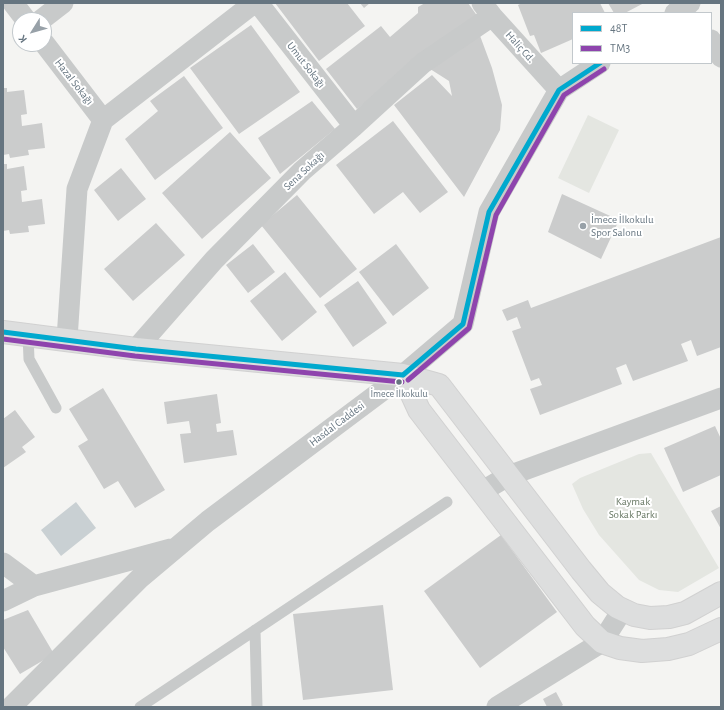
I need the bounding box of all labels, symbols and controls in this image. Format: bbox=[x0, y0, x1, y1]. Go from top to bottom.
north arrow bbox=[12, 12, 52, 52]
legend bbox=[572, 12, 712, 64]
text: 48T bbox=[610, 22, 627, 34]
street label: Haliç Cd. bbox=[503, 29, 537, 65]
text: K bbox=[16, 33, 29, 45]
street label: Umut Sokağı bbox=[284, 39, 328, 91]
text: TM3 bbox=[610, 42, 630, 54]
street label: Hazal Sokağı bbox=[52, 56, 96, 108]
street label: Sena Sokağı bbox=[281, 149, 327, 193]
place label: İmece İlkokulu Spor Salonu bbox=[591, 213, 654, 239]
marker: İmece İlkokulu Spor Salonu bbox=[578, 221, 588, 231]
marker: İmece İlkokulu bbox=[394, 377, 404, 387]
place label: İmece İlkokulu bbox=[371, 388, 427, 400]
street label: Hasdal Caddesi bbox=[307, 399, 367, 449]
park label: Kaymak Sokak Parkı bbox=[609, 495, 657, 521]

